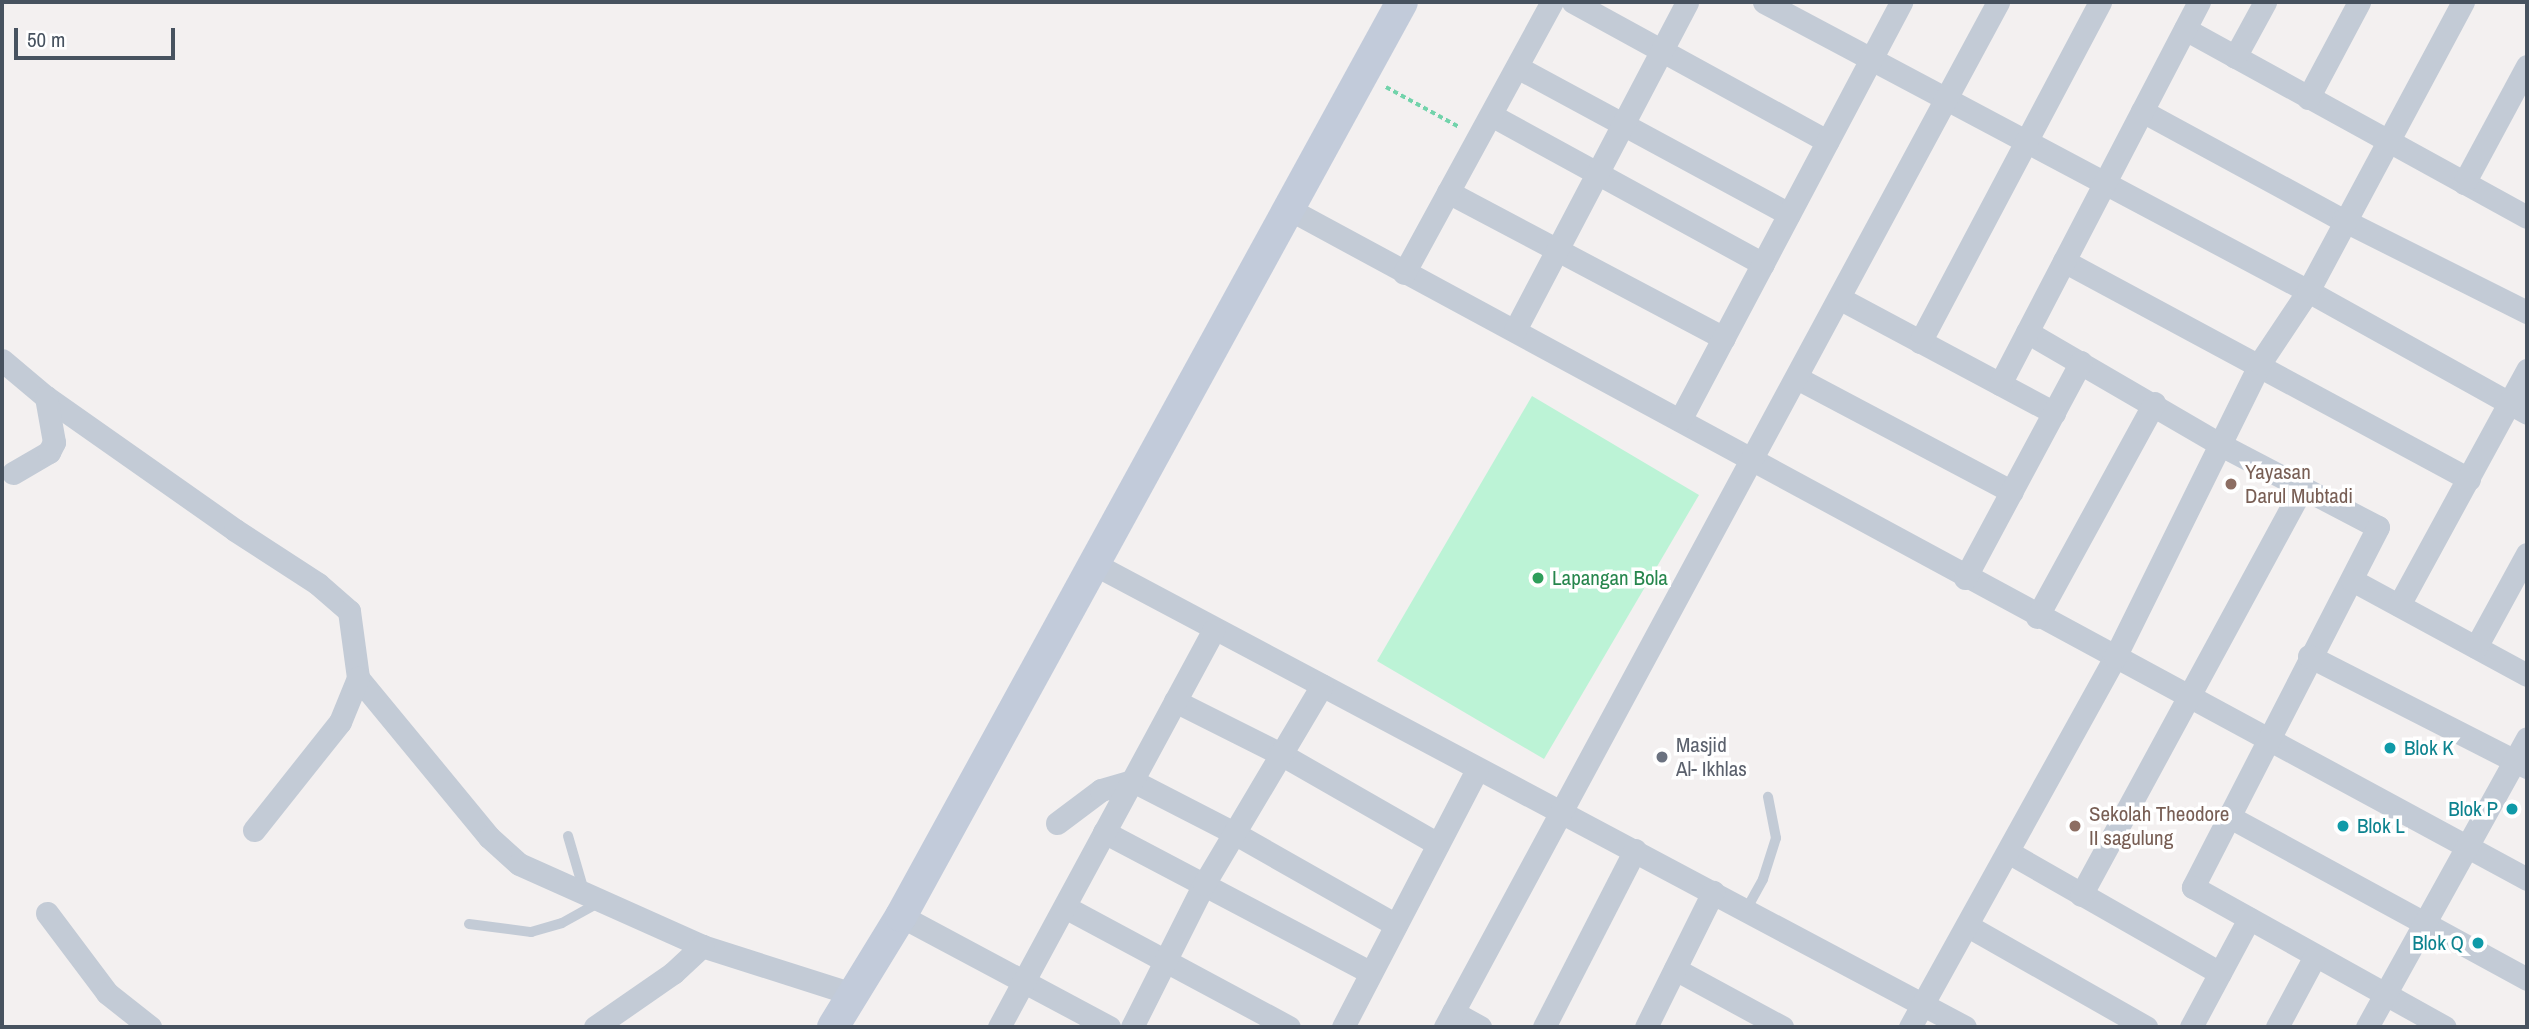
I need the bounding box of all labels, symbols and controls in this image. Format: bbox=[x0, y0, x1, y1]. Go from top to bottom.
scale bar bbox=[18, 14, 178, 58]
text: 50 m bbox=[27, 25, 65, 54]
place label: Yayasan Darul Mubtadi bbox=[2245, 459, 2353, 509]
marker: Yayasan Darul Mubtadi bbox=[2223, 476, 2239, 492]
place label: Lapangan Bola bbox=[1552, 565, 1668, 591]
marker: Lapangan Bola bbox=[1530, 570, 1546, 586]
place label: Masjid Al- Ikhlas bbox=[1676, 732, 1747, 782]
place label: Blok K bbox=[2404, 735, 2454, 761]
marker: Blok K bbox=[2382, 740, 2398, 756]
marker: Masjid Al- Ikhlas bbox=[1654, 749, 1670, 765]
place label: Blok P bbox=[2448, 796, 2498, 822]
place label: Sekolah Theodore II sagulung bbox=[2089, 801, 2230, 851]
marker: Blok P bbox=[2504, 801, 2520, 817]
place label: Blok L bbox=[2357, 813, 2405, 839]
marker: Sekolah Theodore II sagulung bbox=[2067, 818, 2083, 834]
marker: Blok L bbox=[2335, 818, 2351, 834]
place label: Blok Q bbox=[2412, 930, 2464, 956]
marker: Blok Q bbox=[2470, 935, 2486, 951]

